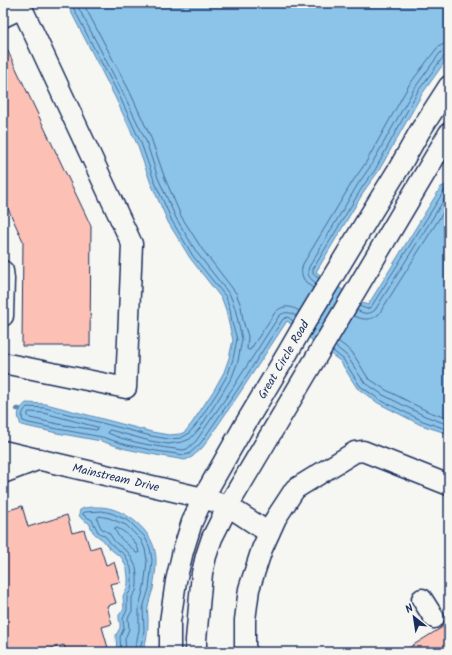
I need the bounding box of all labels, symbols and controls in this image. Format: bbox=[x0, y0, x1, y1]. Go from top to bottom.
street label: Great Circle Road bbox=[253, 316, 315, 403]
street label: Mainstream Drive bbox=[70, 459, 162, 498]
north arrow bbox=[394, 597, 434, 637]
text: N bbox=[402, 600, 417, 619]

